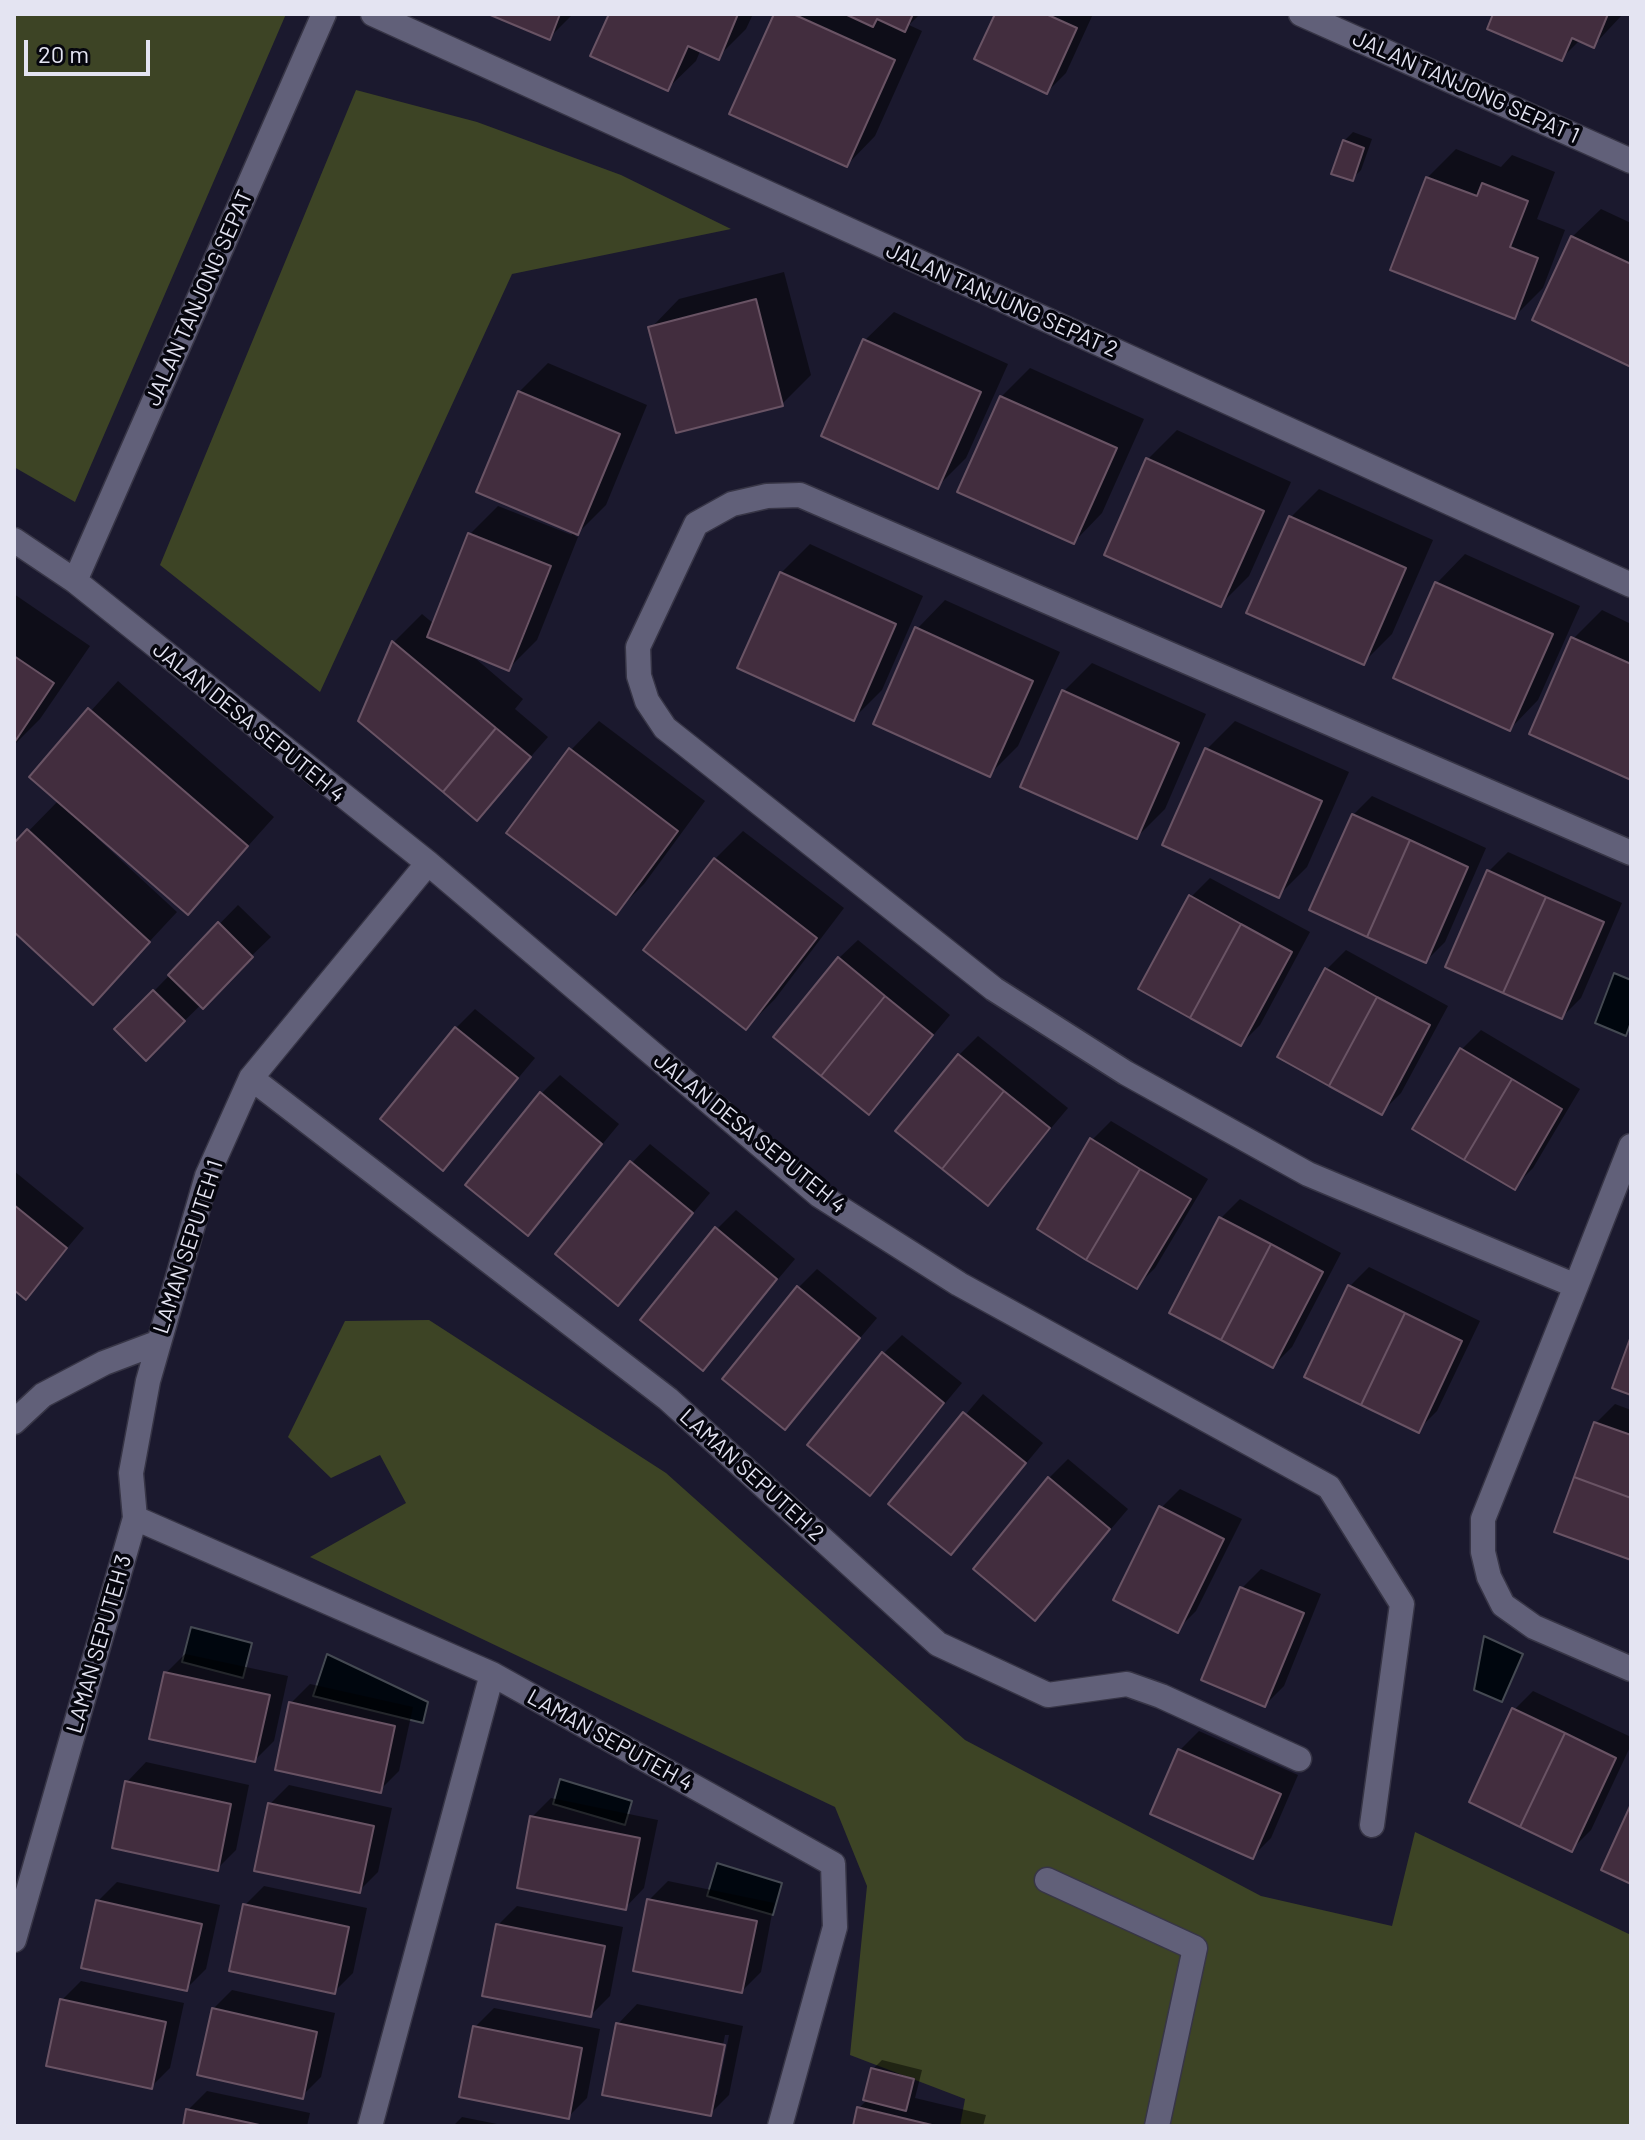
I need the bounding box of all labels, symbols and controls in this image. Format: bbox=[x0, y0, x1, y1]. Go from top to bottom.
scale bar bbox=[28, 24, 154, 74]
street label: JALAN TANJONG SEPAT 1 bbox=[1349, 25, 1583, 149]
text: 20 m bbox=[38, 39, 89, 68]
street label: JALAN TANJONG SEPAT bbox=[139, 186, 259, 410]
street label: JALAN TANJUNG SEPAT 2 bbox=[882, 237, 1122, 363]
street label: JALAN DESA SEPUTEH 4 bbox=[148, 636, 350, 808]
street label: JALAN DESA SEPUTEH 4 bbox=[649, 1047, 851, 1219]
street label: LAMAN SEPUTEH 1 bbox=[147, 1157, 229, 1337]
street label: LAMAN SEPUTEH 2 bbox=[674, 1403, 830, 1547]
street label: LAMAN SEPUTEH 3 bbox=[61, 1552, 137, 1736]
street label: LAMAN SEPUTEH 4 bbox=[523, 1684, 697, 1796]

